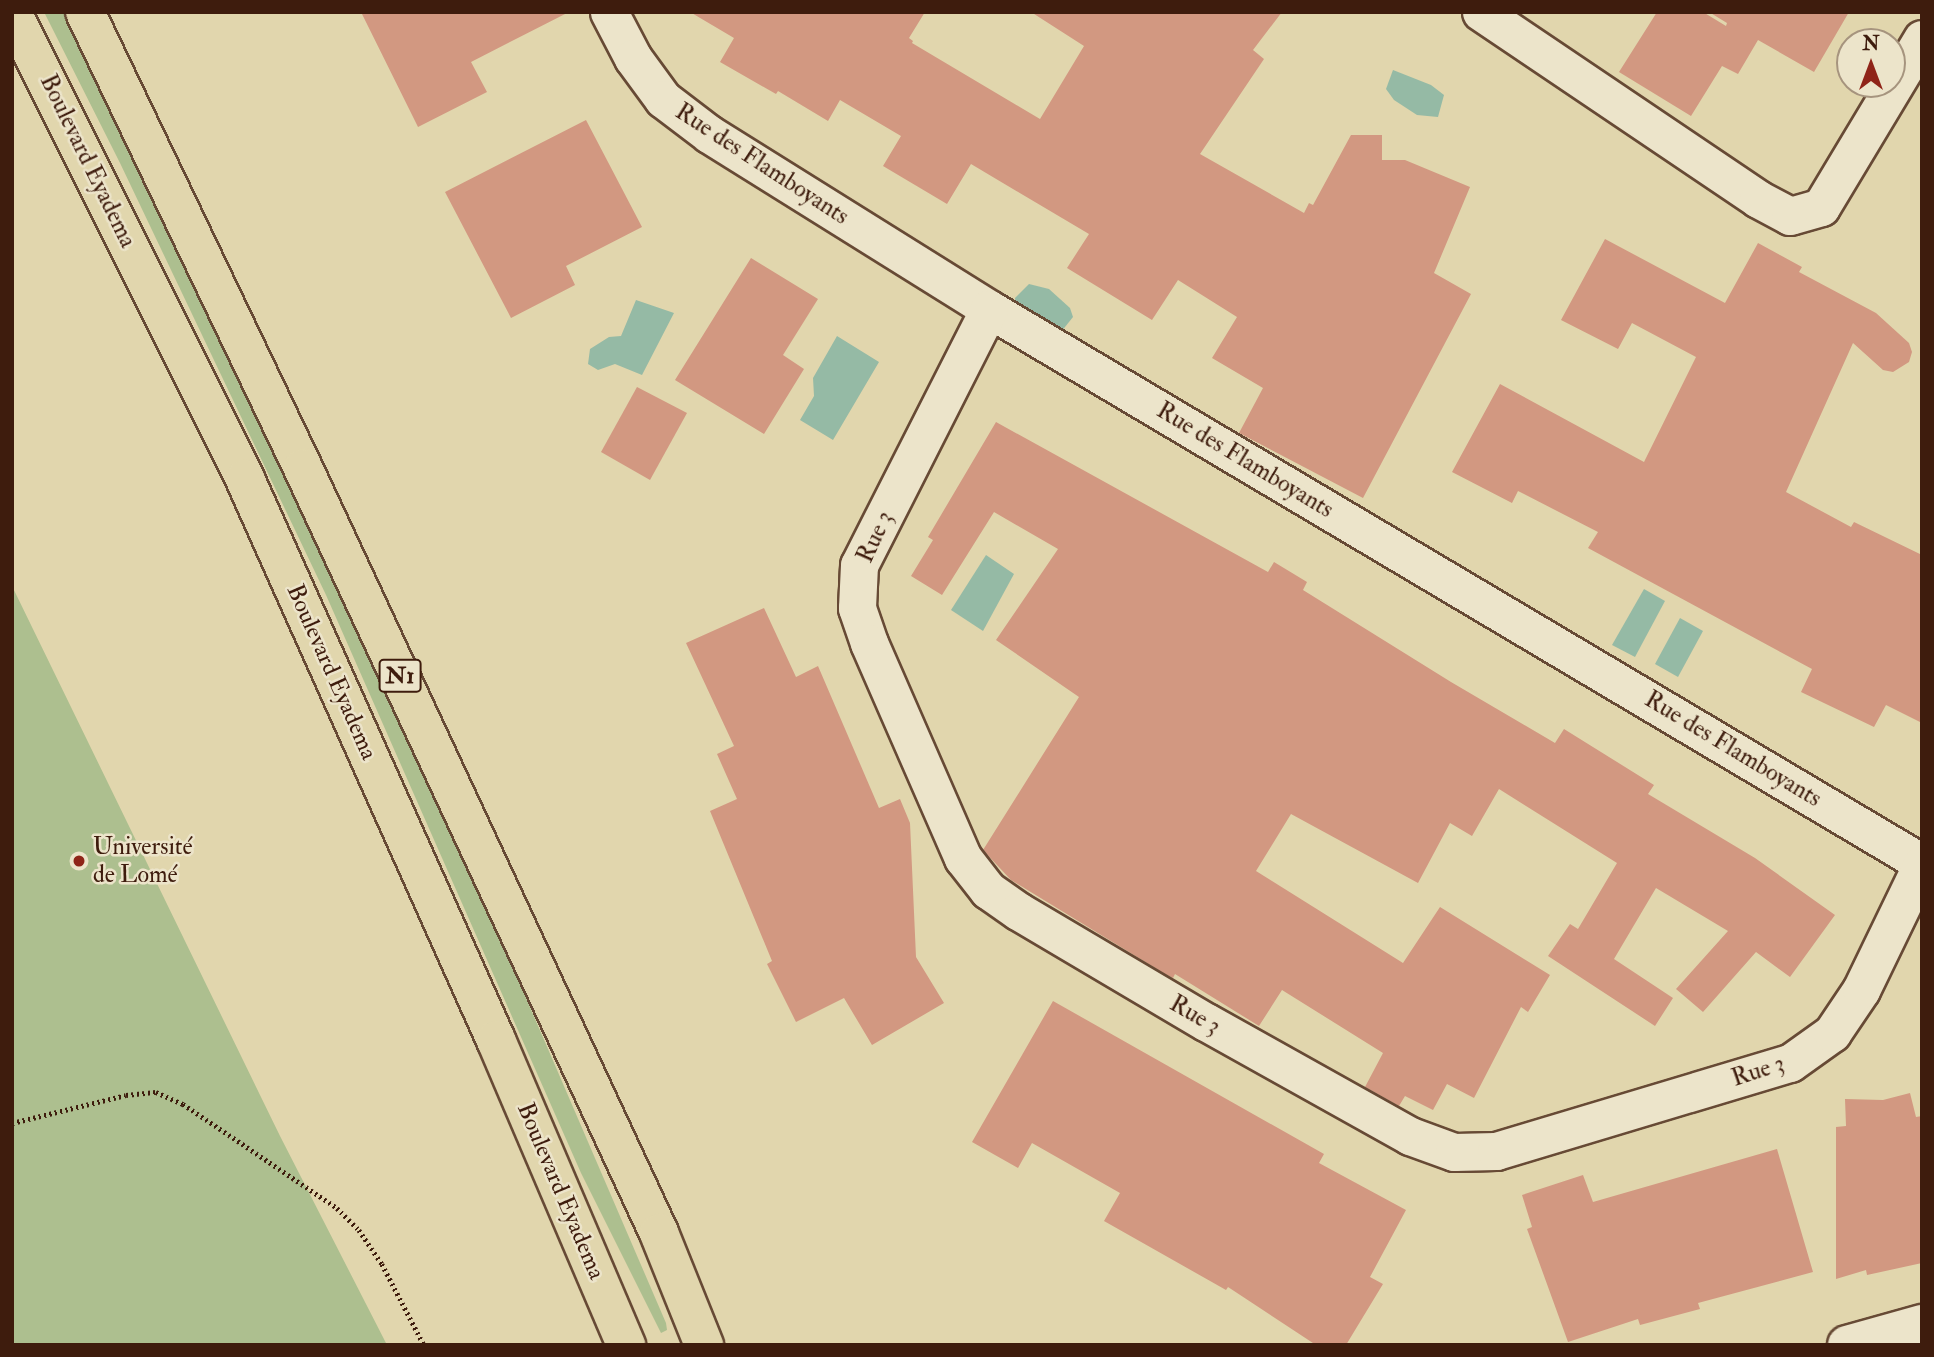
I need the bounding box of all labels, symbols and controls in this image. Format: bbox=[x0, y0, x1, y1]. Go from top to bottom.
north arrow bbox=[1836, 28, 1906, 98]
text: N bbox=[1862, 32, 1880, 56]
street label: Boulevard Eyadema bbox=[34, 70, 142, 252]
street label: Rue des Flamboyants bbox=[670, 97, 854, 231]
street label: Rue des Flamboyants bbox=[1151, 396, 1339, 524]
street label: Rue 3 bbox=[851, 507, 899, 567]
street label: Boulevard Eyadema bbox=[280, 580, 384, 764]
road number: N1 bbox=[377, 656, 423, 696]
street label: Rue des Flamboyants bbox=[1639, 685, 1827, 813]
place label: Université de Lomé bbox=[93, 833, 193, 889]
marker: Université de Lomé bbox=[71, 853, 87, 869]
street label: Rue 3 bbox=[1165, 989, 1225, 1041]
street label: Rue 3 bbox=[1728, 1049, 1788, 1093]
street label: Boulevard Eyadema bbox=[511, 1098, 611, 1284]

